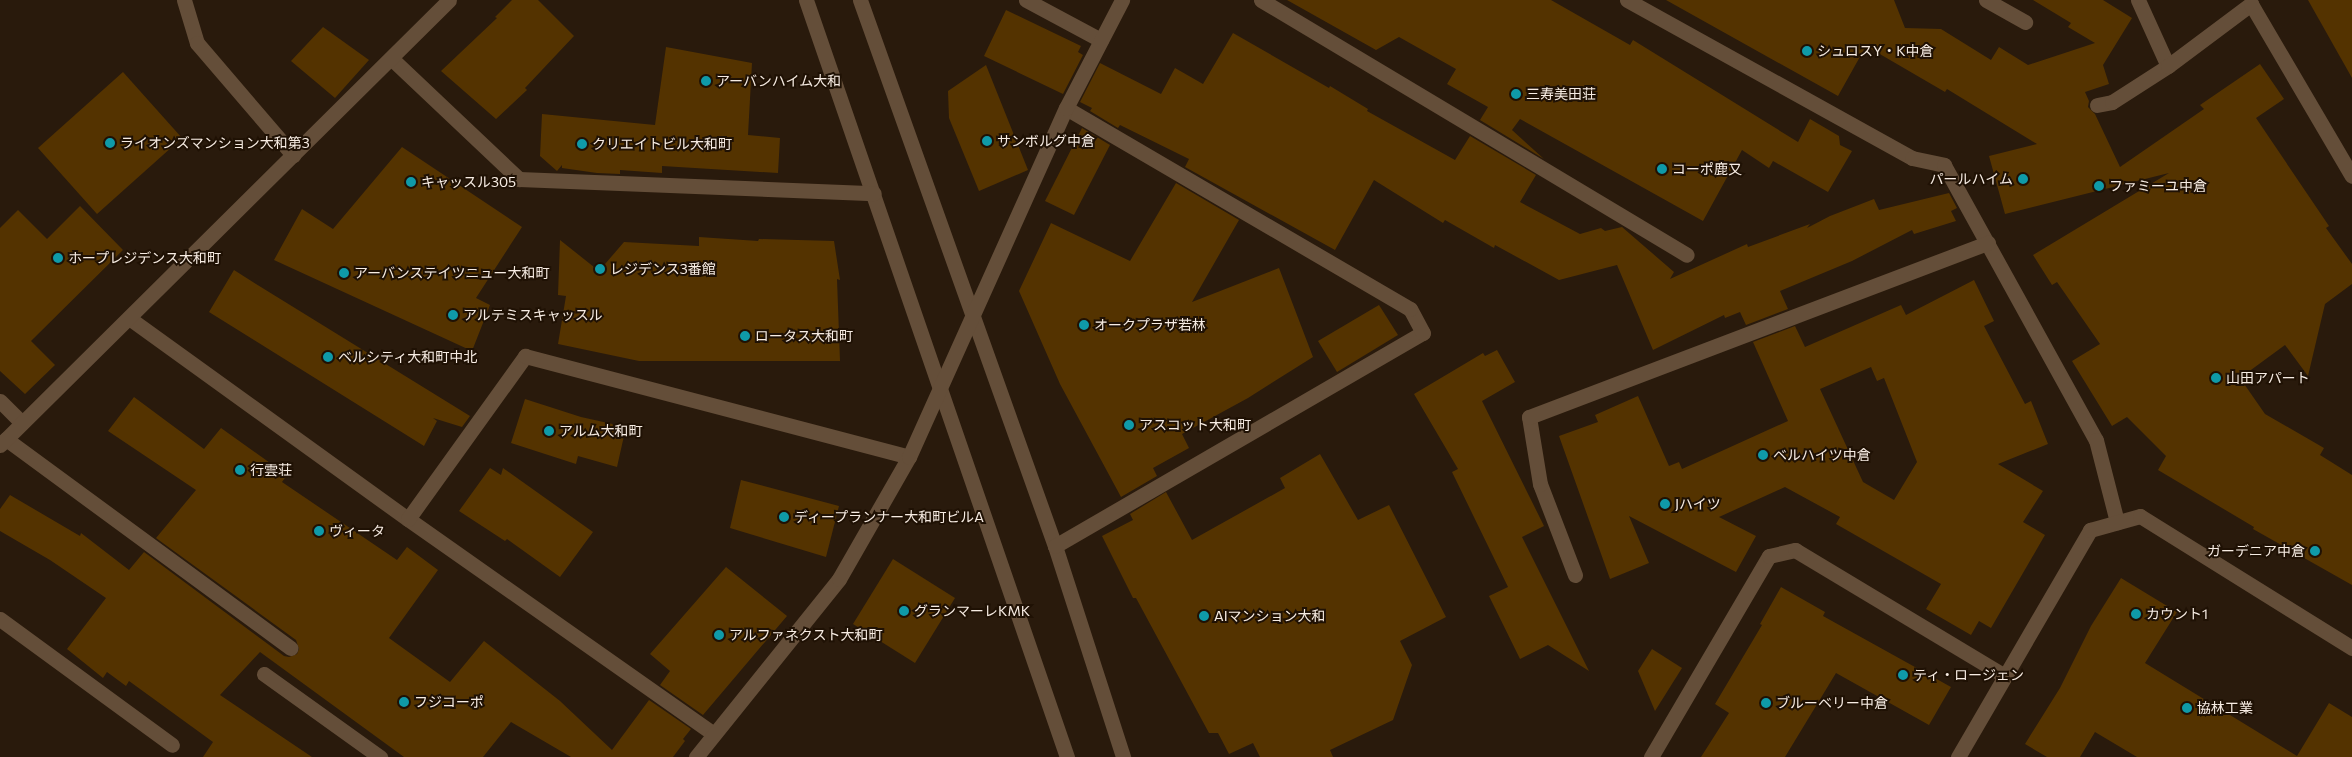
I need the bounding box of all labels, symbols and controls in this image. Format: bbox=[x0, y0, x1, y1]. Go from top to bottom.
place label: シュロスY・K中倉 bbox=[1817, 43, 1934, 59]
marker: シュロスY・K中倉 bbox=[1801, 45, 1813, 57]
place label: アーバンハイム大和 bbox=[716, 73, 841, 89]
marker: アーバンハイム大和 bbox=[700, 75, 712, 87]
place label: 三寿美田荘 bbox=[1526, 86, 1596, 102]
marker: 三寿美田荘 bbox=[1510, 88, 1522, 100]
place label: サンボルグ中倉 bbox=[997, 133, 1095, 149]
place label: ライオンズマンション大和第3 bbox=[120, 135, 310, 151]
marker: サンボルグ中倉 bbox=[981, 135, 993, 147]
place label: クリエイトビル大和町 bbox=[592, 136, 732, 152]
marker: ライオンズマンション大和第3 bbox=[104, 137, 116, 149]
marker: クリエイトビル大和町 bbox=[576, 138, 588, 150]
place label: コーポ鹿又 bbox=[1672, 161, 1742, 177]
marker: コーポ鹿又 bbox=[1656, 163, 1668, 175]
place label: パールハイム bbox=[1929, 171, 2013, 187]
marker: パールハイム bbox=[2017, 173, 2029, 185]
place label: キャッスル305 bbox=[421, 174, 516, 190]
marker: キャッスル305 bbox=[405, 176, 417, 188]
place label: ファミーユ中倉 bbox=[2109, 178, 2207, 194]
marker: ファミーユ中倉 bbox=[2093, 180, 2105, 192]
place label: ホープレジデンス大和町 bbox=[68, 250, 222, 266]
marker: ホープレジデンス大和町 bbox=[52, 252, 64, 264]
place label: レジデンス3番館 bbox=[610, 261, 716, 277]
marker: レジデンス3番館 bbox=[594, 263, 606, 275]
place label: アーバンステイツニュー大和町 bbox=[354, 265, 549, 281]
marker: アーバンステイツニュー大和町 bbox=[338, 267, 350, 279]
place label: アルテミスキャッスル bbox=[463, 307, 603, 323]
marker: アルテミスキャッスル bbox=[447, 309, 459, 321]
place label: オークプラザ若林 bbox=[1094, 317, 1206, 333]
marker: オークプラザ若林 bbox=[1078, 319, 1090, 331]
place label: ロータス大和町 bbox=[755, 328, 853, 344]
marker: ロータス大和町 bbox=[739, 330, 751, 342]
place label: ベルシティ大和町中北 bbox=[338, 349, 478, 365]
marker: ベルシティ大和町中北 bbox=[322, 351, 334, 363]
place label: 山田アパート bbox=[2226, 370, 2310, 386]
marker: 山田アパート bbox=[2210, 372, 2222, 384]
place label: アスコット大和町 bbox=[1139, 417, 1251, 433]
marker: アスコット大和町 bbox=[1123, 419, 1135, 431]
place label: アルム大和町 bbox=[559, 423, 643, 439]
marker: アルム大和町 bbox=[543, 425, 555, 437]
place label: ベルハイツ中倉 bbox=[1773, 447, 1871, 463]
marker: ベルハイツ中倉 bbox=[1757, 449, 1769, 461]
place label: 行雲荘 bbox=[250, 462, 292, 478]
marker: 行雲荘 bbox=[234, 464, 246, 476]
place label: Jハイツ bbox=[1675, 496, 1721, 512]
marker: Jハイツ bbox=[1659, 498, 1671, 510]
place label: ディープランナー大和町ビルA bbox=[794, 509, 986, 525]
marker: ディープランナー大和町ビルA bbox=[778, 511, 790, 523]
place label: ヴィータ bbox=[329, 523, 385, 539]
marker: ヴィータ bbox=[313, 525, 325, 537]
place label: ガーデニア中倉 bbox=[2207, 543, 2305, 559]
marker: ガーデニア中倉 bbox=[2309, 545, 2321, 557]
place label: グランマーレKMK bbox=[914, 603, 1030, 619]
marker: グランマーレKMK bbox=[898, 605, 910, 617]
place label: カウント1 bbox=[2146, 606, 2208, 622]
place label: AIマンション大和 bbox=[1214, 608, 1326, 624]
marker: カウント1 bbox=[2130, 608, 2142, 620]
marker: AIマンション大和 bbox=[1198, 610, 1210, 622]
place label: アルファネクスト大和町 bbox=[729, 627, 883, 643]
marker: アルファネクスト大和町 bbox=[713, 629, 725, 641]
place label: ティ・ロージェン bbox=[1913, 667, 2025, 683]
marker: ティ・ロージェン bbox=[1897, 669, 1909, 681]
place label: フジコーポ bbox=[414, 694, 484, 710]
place label: ブルーベリー中倉 bbox=[1776, 695, 1888, 711]
marker: フジコーポ bbox=[398, 696, 410, 708]
marker: ブルーベリー中倉 bbox=[1760, 697, 1772, 709]
place label: 協林工業 bbox=[2197, 700, 2253, 716]
marker: 協林工業 bbox=[2181, 702, 2193, 714]

